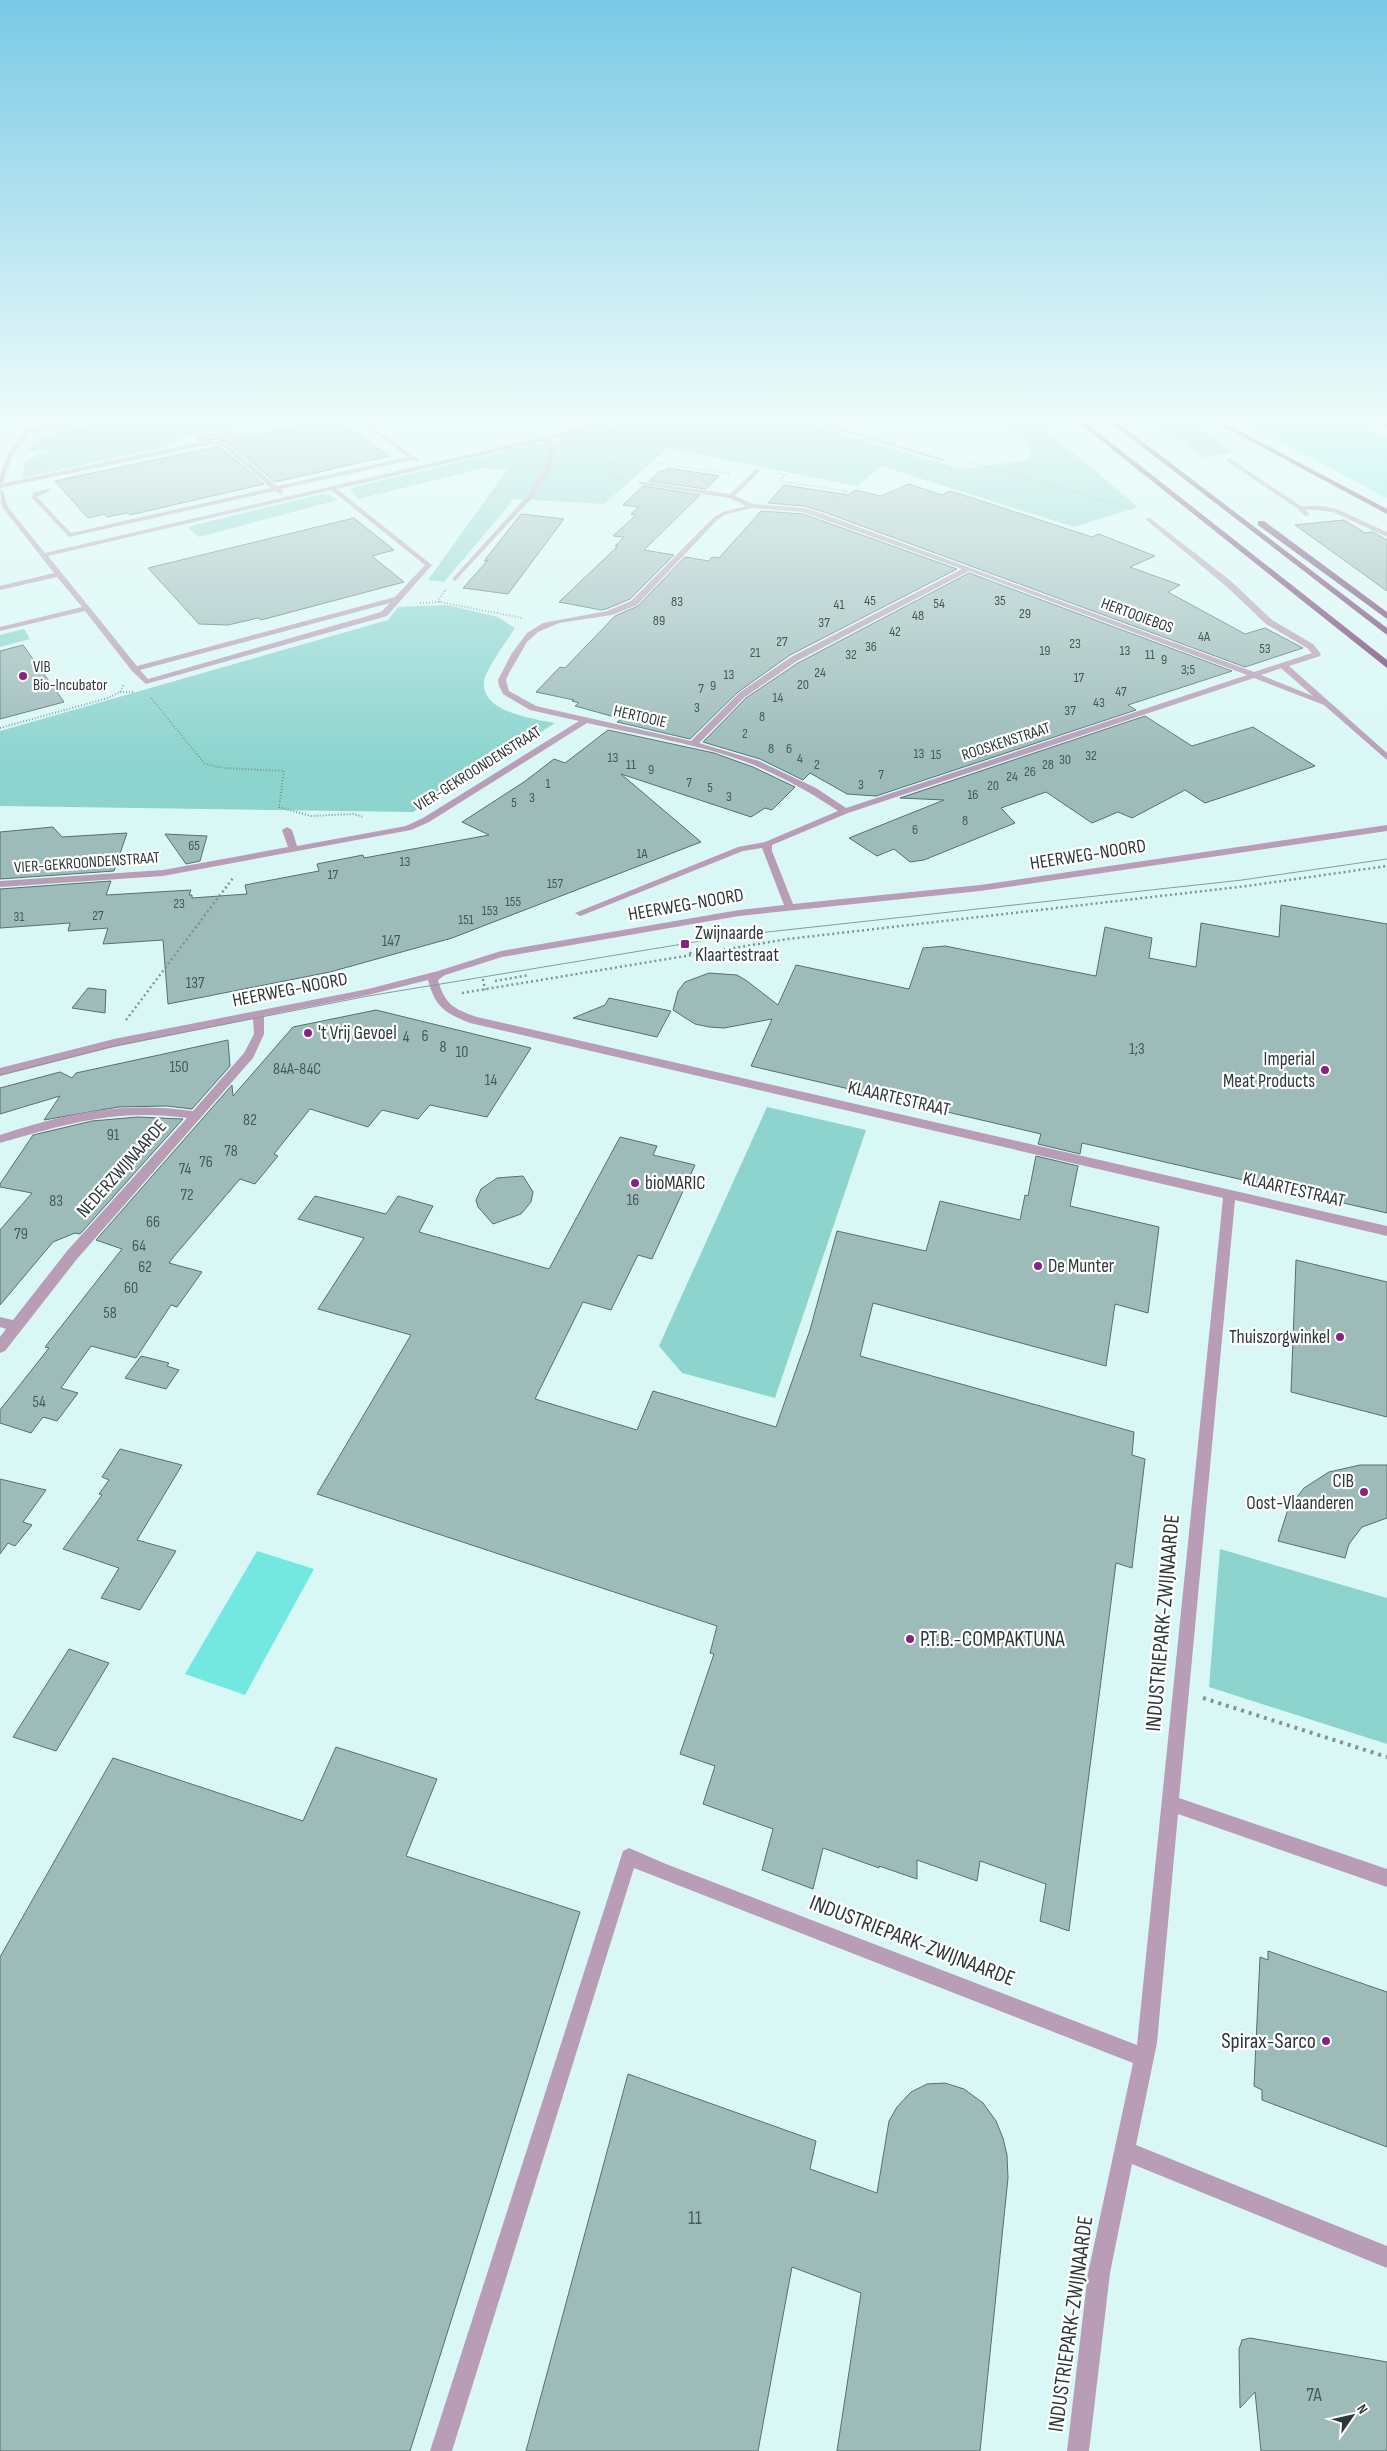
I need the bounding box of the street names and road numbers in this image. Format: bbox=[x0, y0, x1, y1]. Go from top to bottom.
street label: HERTOOIEBOS bbox=[1098, 594, 1176, 638]
street label: HERTOOIE bbox=[612, 702, 668, 732]
street label: ROOSKENSTRAAT bbox=[959, 719, 1053, 765]
street label: VIER-GEKROONDENSTRAAT bbox=[411, 722, 545, 816]
street label: HEERWEG-NOORD bbox=[1028, 834, 1148, 876]
street label: VIER-GEKROONDENSTRAAT bbox=[14, 848, 161, 878]
street label: HEERWEG-NOORD bbox=[626, 884, 746, 926]
street label: HEERWEG-NOORD bbox=[230, 968, 350, 1012]
street label: KLAARTESTRAAT bbox=[846, 1076, 953, 1122]
street label: NEDERZWIJNAARDE bbox=[72, 1115, 172, 1223]
street label: KLAARTESTRAAT bbox=[1241, 1167, 1348, 1213]
street label: INDUSTRIEPARK-ZWIJNAARDE bbox=[1140, 1513, 1186, 1733]
street label: INDUSTRIEPARK-ZWIJNAARDE bbox=[805, 1889, 1019, 1993]
street label: INDUSTRIEPARK-ZWIJNAARDE bbox=[1042, 2214, 1100, 2434]

